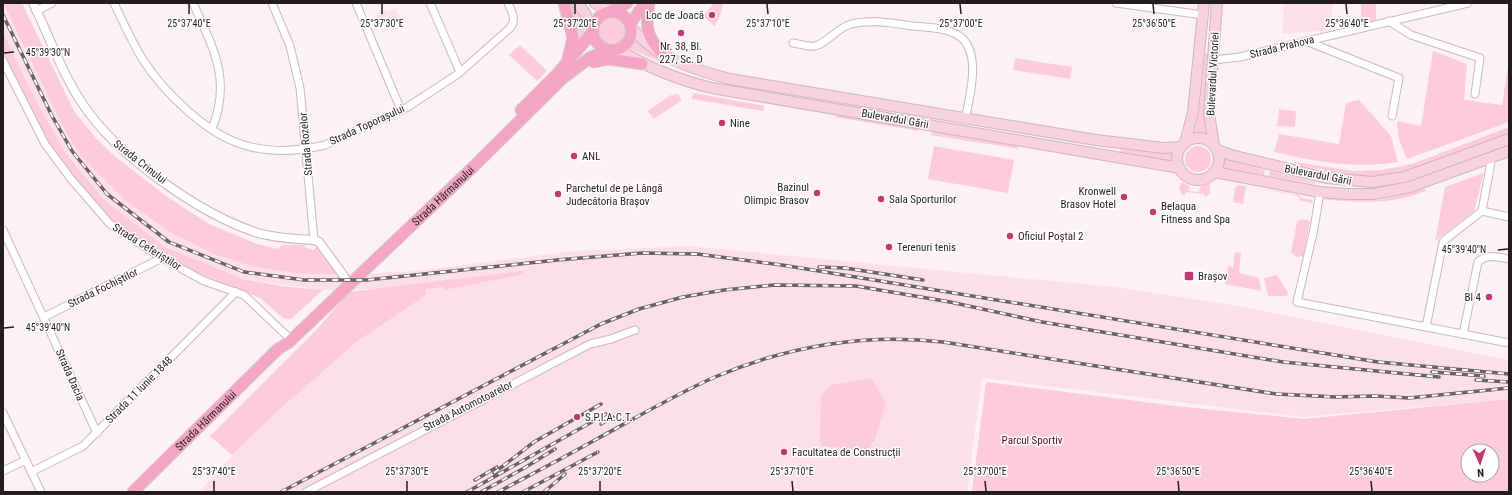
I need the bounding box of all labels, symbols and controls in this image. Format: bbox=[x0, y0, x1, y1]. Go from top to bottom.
place label: Loc de Joacă bbox=[646, 9, 704, 22]
marker: Loc de Joacă bbox=[707, 10, 717, 20]
text: 25°37'40"E bbox=[167, 18, 211, 29]
text: 25°37'30"E bbox=[360, 18, 404, 29]
text: 25°37'20"E bbox=[553, 18, 597, 29]
text: 25°37'10"E bbox=[746, 18, 790, 29]
text: 25°37'00"E bbox=[939, 18, 983, 29]
text: 25°36'50"E bbox=[1132, 18, 1176, 29]
text: 25°36'40"E bbox=[1325, 18, 1369, 29]
marker: Nr. 38, Bl. 227, Sc. D bbox=[676, 28, 686, 38]
street label: Bulevardul Victoriei bbox=[1204, 32, 1222, 116]
street label: Strada Prahova bbox=[1249, 33, 1315, 61]
place label: Nr. 38, Bl. 227, Sc. D bbox=[659, 40, 703, 66]
text: 45°39'30"N bbox=[26, 47, 70, 58]
street label: Strada Toporașului bbox=[327, 102, 407, 148]
street label: Bulevardul Gării bbox=[860, 107, 930, 131]
street label: Strada Rozelor bbox=[297, 111, 315, 176]
place label: Nine bbox=[730, 117, 750, 130]
marker: Nine bbox=[717, 118, 727, 128]
street label: Strada Crinului bbox=[111, 137, 169, 187]
place label: ANL bbox=[582, 150, 600, 163]
marker: ANL bbox=[569, 151, 579, 161]
street label: Bulevardul Gării bbox=[1283, 162, 1353, 188]
street label: Strada Hărmanului bbox=[409, 163, 477, 228]
place label: Bazinul Olimpic Brasov bbox=[744, 181, 809, 207]
place label: Parchetul de pe Lângă Judecătoria Brașov bbox=[566, 182, 663, 208]
place label: Kronwell Brasov Hotel bbox=[1061, 185, 1116, 211]
marker: Bazinul Olimpic Brasov bbox=[812, 188, 822, 198]
marker: Parchetul de pe Lângă Judecătoria Brașov bbox=[553, 189, 563, 199]
marker: Kronwell Brasov Hotel bbox=[1119, 192, 1129, 202]
place label: Sala Sporturilor bbox=[889, 193, 957, 206]
marker: Sala Sporturilor bbox=[876, 194, 886, 204]
place label: Belaqua Fitness and Spa bbox=[1161, 200, 1230, 226]
marker: Belaqua Fitness and Spa bbox=[1148, 207, 1158, 217]
street label: Strada Ceferiștilor bbox=[110, 221, 184, 274]
place label: Oficiul Poștal 2 bbox=[1018, 230, 1084, 243]
marker: Oficiul Poștal 2 bbox=[1005, 231, 1015, 241]
place label: Terenuri tenis bbox=[897, 241, 956, 254]
marker: Terenuri tenis bbox=[884, 242, 894, 252]
text: 45°39'40"N bbox=[1442, 244, 1486, 255]
street label: Strada Fochiștilor bbox=[66, 265, 141, 311]
marker: Brașov bbox=[1183, 270, 1195, 282]
place label: Brașov bbox=[1198, 270, 1228, 283]
place label: Bl 4 bbox=[1465, 291, 1482, 304]
marker: Bl 4 bbox=[1484, 292, 1494, 302]
text: 45°39'40"N bbox=[26, 322, 70, 333]
street label: Strada Dacia bbox=[53, 347, 87, 403]
street label: Strada 11 Iunie 1848 bbox=[103, 354, 175, 426]
street label: Strada Automotoarelor bbox=[421, 378, 515, 434]
street label: Strada Hărmanului bbox=[172, 387, 239, 453]
place label: S.P.I.A.C.T. bbox=[585, 411, 632, 424]
marker: S.P.I.A.C.T. bbox=[572, 412, 582, 422]
park label: Parcul Sportiv bbox=[1002, 434, 1063, 447]
north arrow bbox=[1460, 443, 1500, 483]
place label: Facultatea de Construcții bbox=[792, 446, 901, 459]
marker: Facultatea de Construcții bbox=[779, 447, 789, 457]
text: 25°37'40"E bbox=[192, 466, 236, 477]
text: 25°37'30"E bbox=[385, 466, 429, 477]
text: 25°37'20"E bbox=[578, 466, 622, 477]
text: 25°37'10"E bbox=[770, 466, 814, 477]
text: 25°37'00"E bbox=[963, 466, 1007, 477]
text: 25°36'50"E bbox=[1156, 466, 1200, 477]
text: 25°36'40"E bbox=[1349, 466, 1393, 477]
text: N bbox=[1477, 466, 1484, 479]

